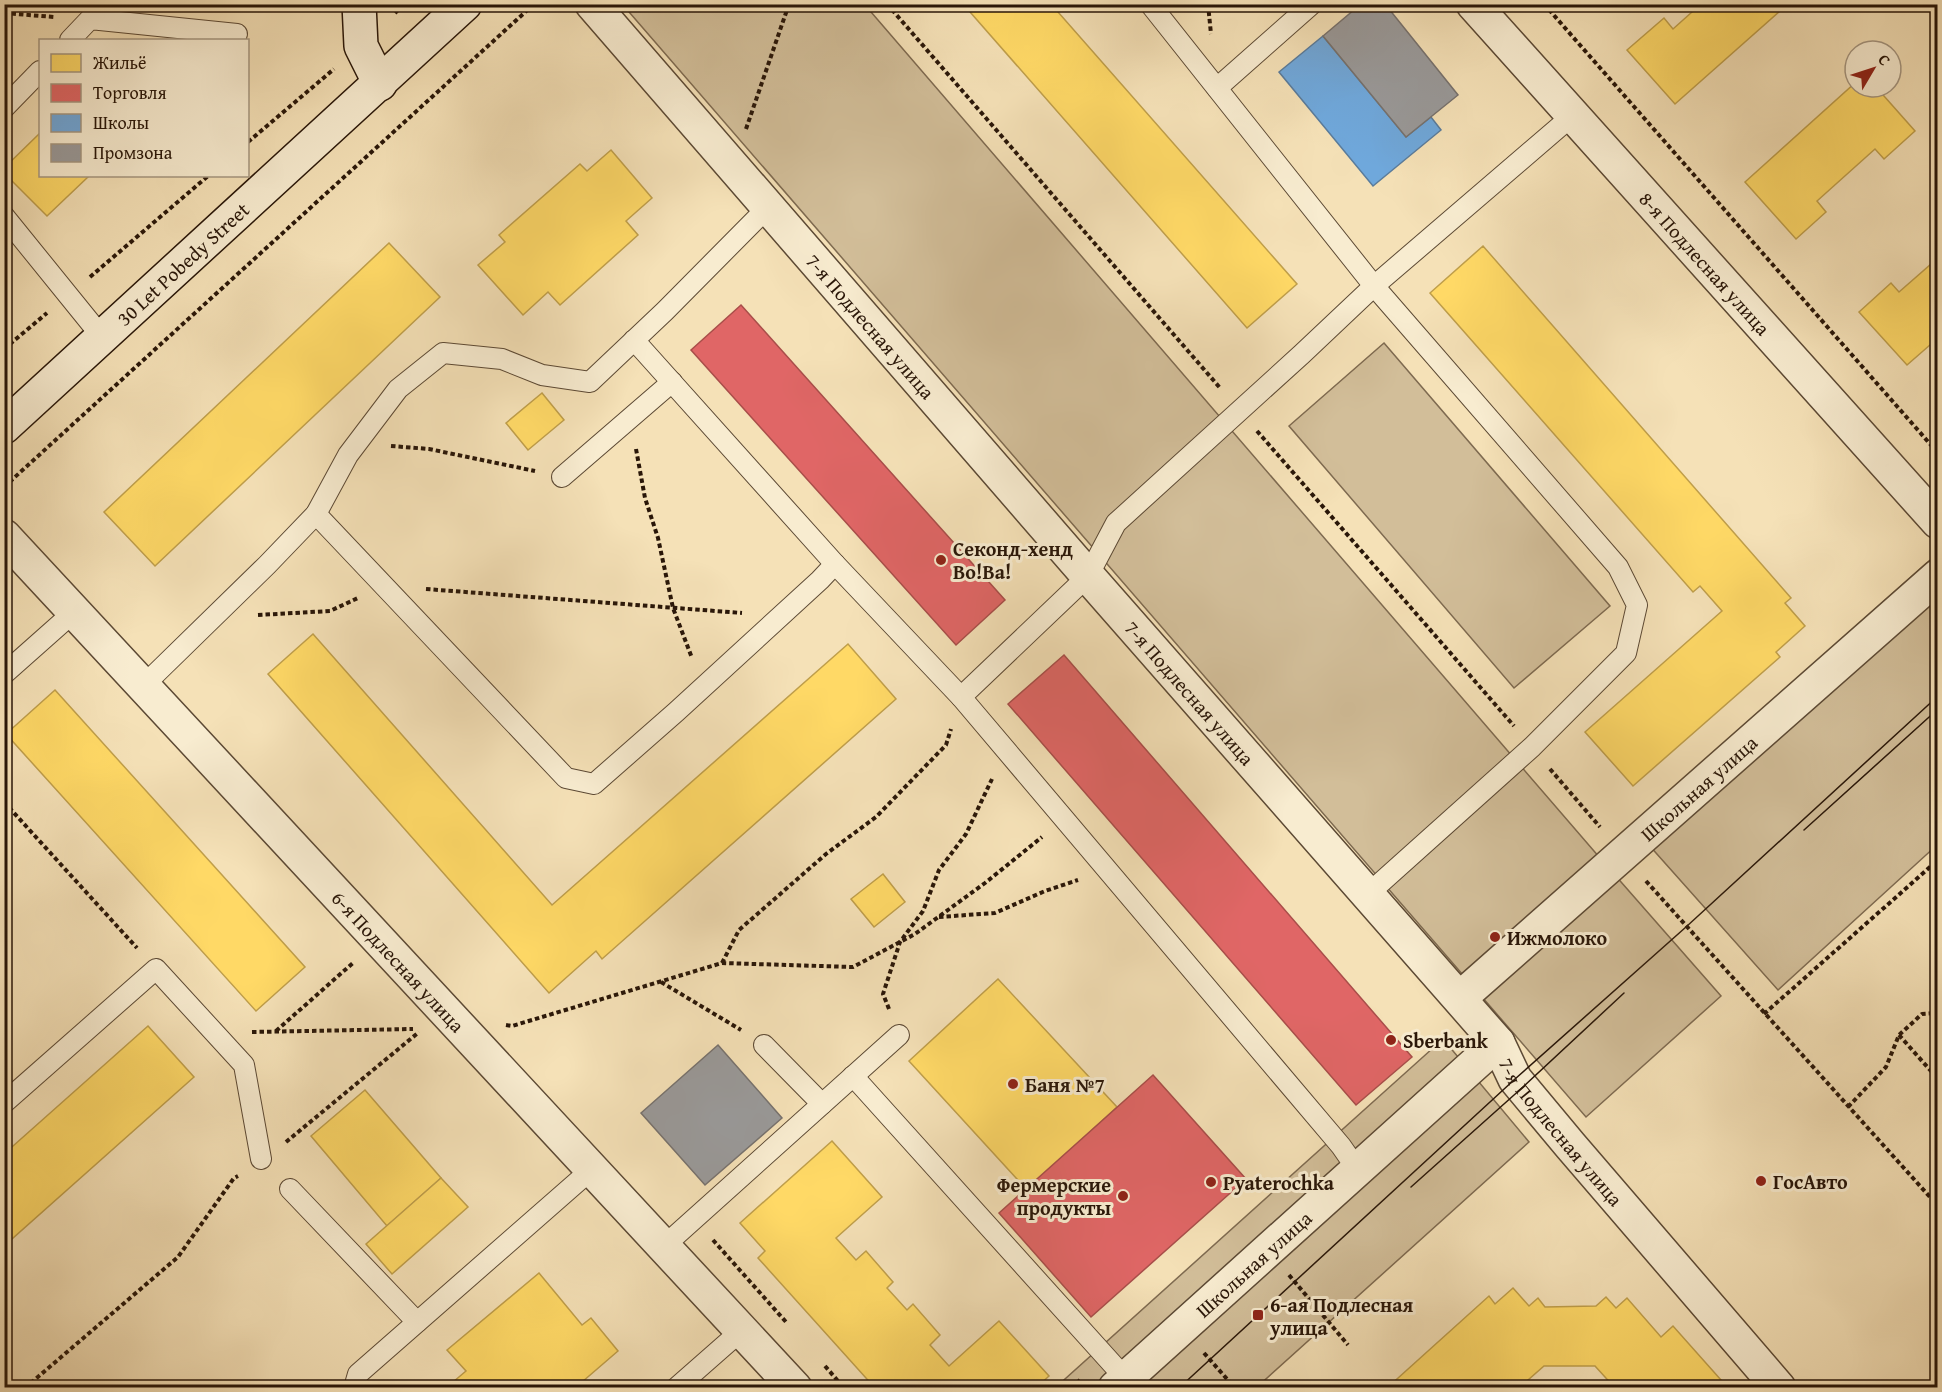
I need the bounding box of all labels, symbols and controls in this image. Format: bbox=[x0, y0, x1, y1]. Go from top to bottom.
legend bbox=[39, 39, 249, 177]
north arrow bbox=[1843, 39, 1903, 99]
text: С bbox=[1872, 48, 1897, 71]
text: Жильё bbox=[92, 49, 147, 76]
text: Торговля bbox=[93, 79, 167, 106]
text: Школы bbox=[93, 109, 150, 136]
text: Промзона bbox=[93, 139, 173, 166]
street label: 8-я Подлесная улица bbox=[1633, 185, 1778, 341]
street label: 30 Let Pobedy Street bbox=[110, 195, 255, 332]
street label: 7-я Подлесная улица bbox=[800, 247, 943, 405]
place label: Секонд-хенд Во!Ва! bbox=[953, 534, 1073, 586]
marker: Секонд-хенд Во!Ва! bbox=[934, 553, 948, 567]
street label: 7-я Подлесная улица bbox=[1119, 614, 1262, 771]
street label: Школьная улица bbox=[1633, 728, 1764, 847]
street label: 6-я Подлесная улица bbox=[325, 884, 472, 1039]
place label: Ижмолоко bbox=[1507, 923, 1608, 952]
marker: Ижмолоко bbox=[1488, 930, 1502, 944]
place label: Sberbank bbox=[1403, 1026, 1488, 1055]
marker: Sberbank bbox=[1384, 1033, 1398, 1047]
street label: 7-я Подлесная улица bbox=[1492, 1053, 1631, 1212]
place label: Баня №7 bbox=[1025, 1070, 1105, 1099]
marker: Баня №7 bbox=[1006, 1077, 1020, 1091]
place label: ГосАвто bbox=[1773, 1167, 1848, 1196]
place label: Pyaterochka bbox=[1223, 1168, 1335, 1197]
place label: Фермерские продукты bbox=[997, 1170, 1112, 1222]
marker: ГосАвто bbox=[1754, 1174, 1768, 1188]
marker: Pyaterochka bbox=[1204, 1175, 1218, 1189]
marker: Фермерские продукты bbox=[1116, 1189, 1130, 1203]
street label: Школьная улица bbox=[1189, 1203, 1318, 1324]
place label: 6-ая Подлесная улица bbox=[1269, 1290, 1414, 1342]
marker: 6-ая Подлесная улица bbox=[1251, 1308, 1265, 1322]

